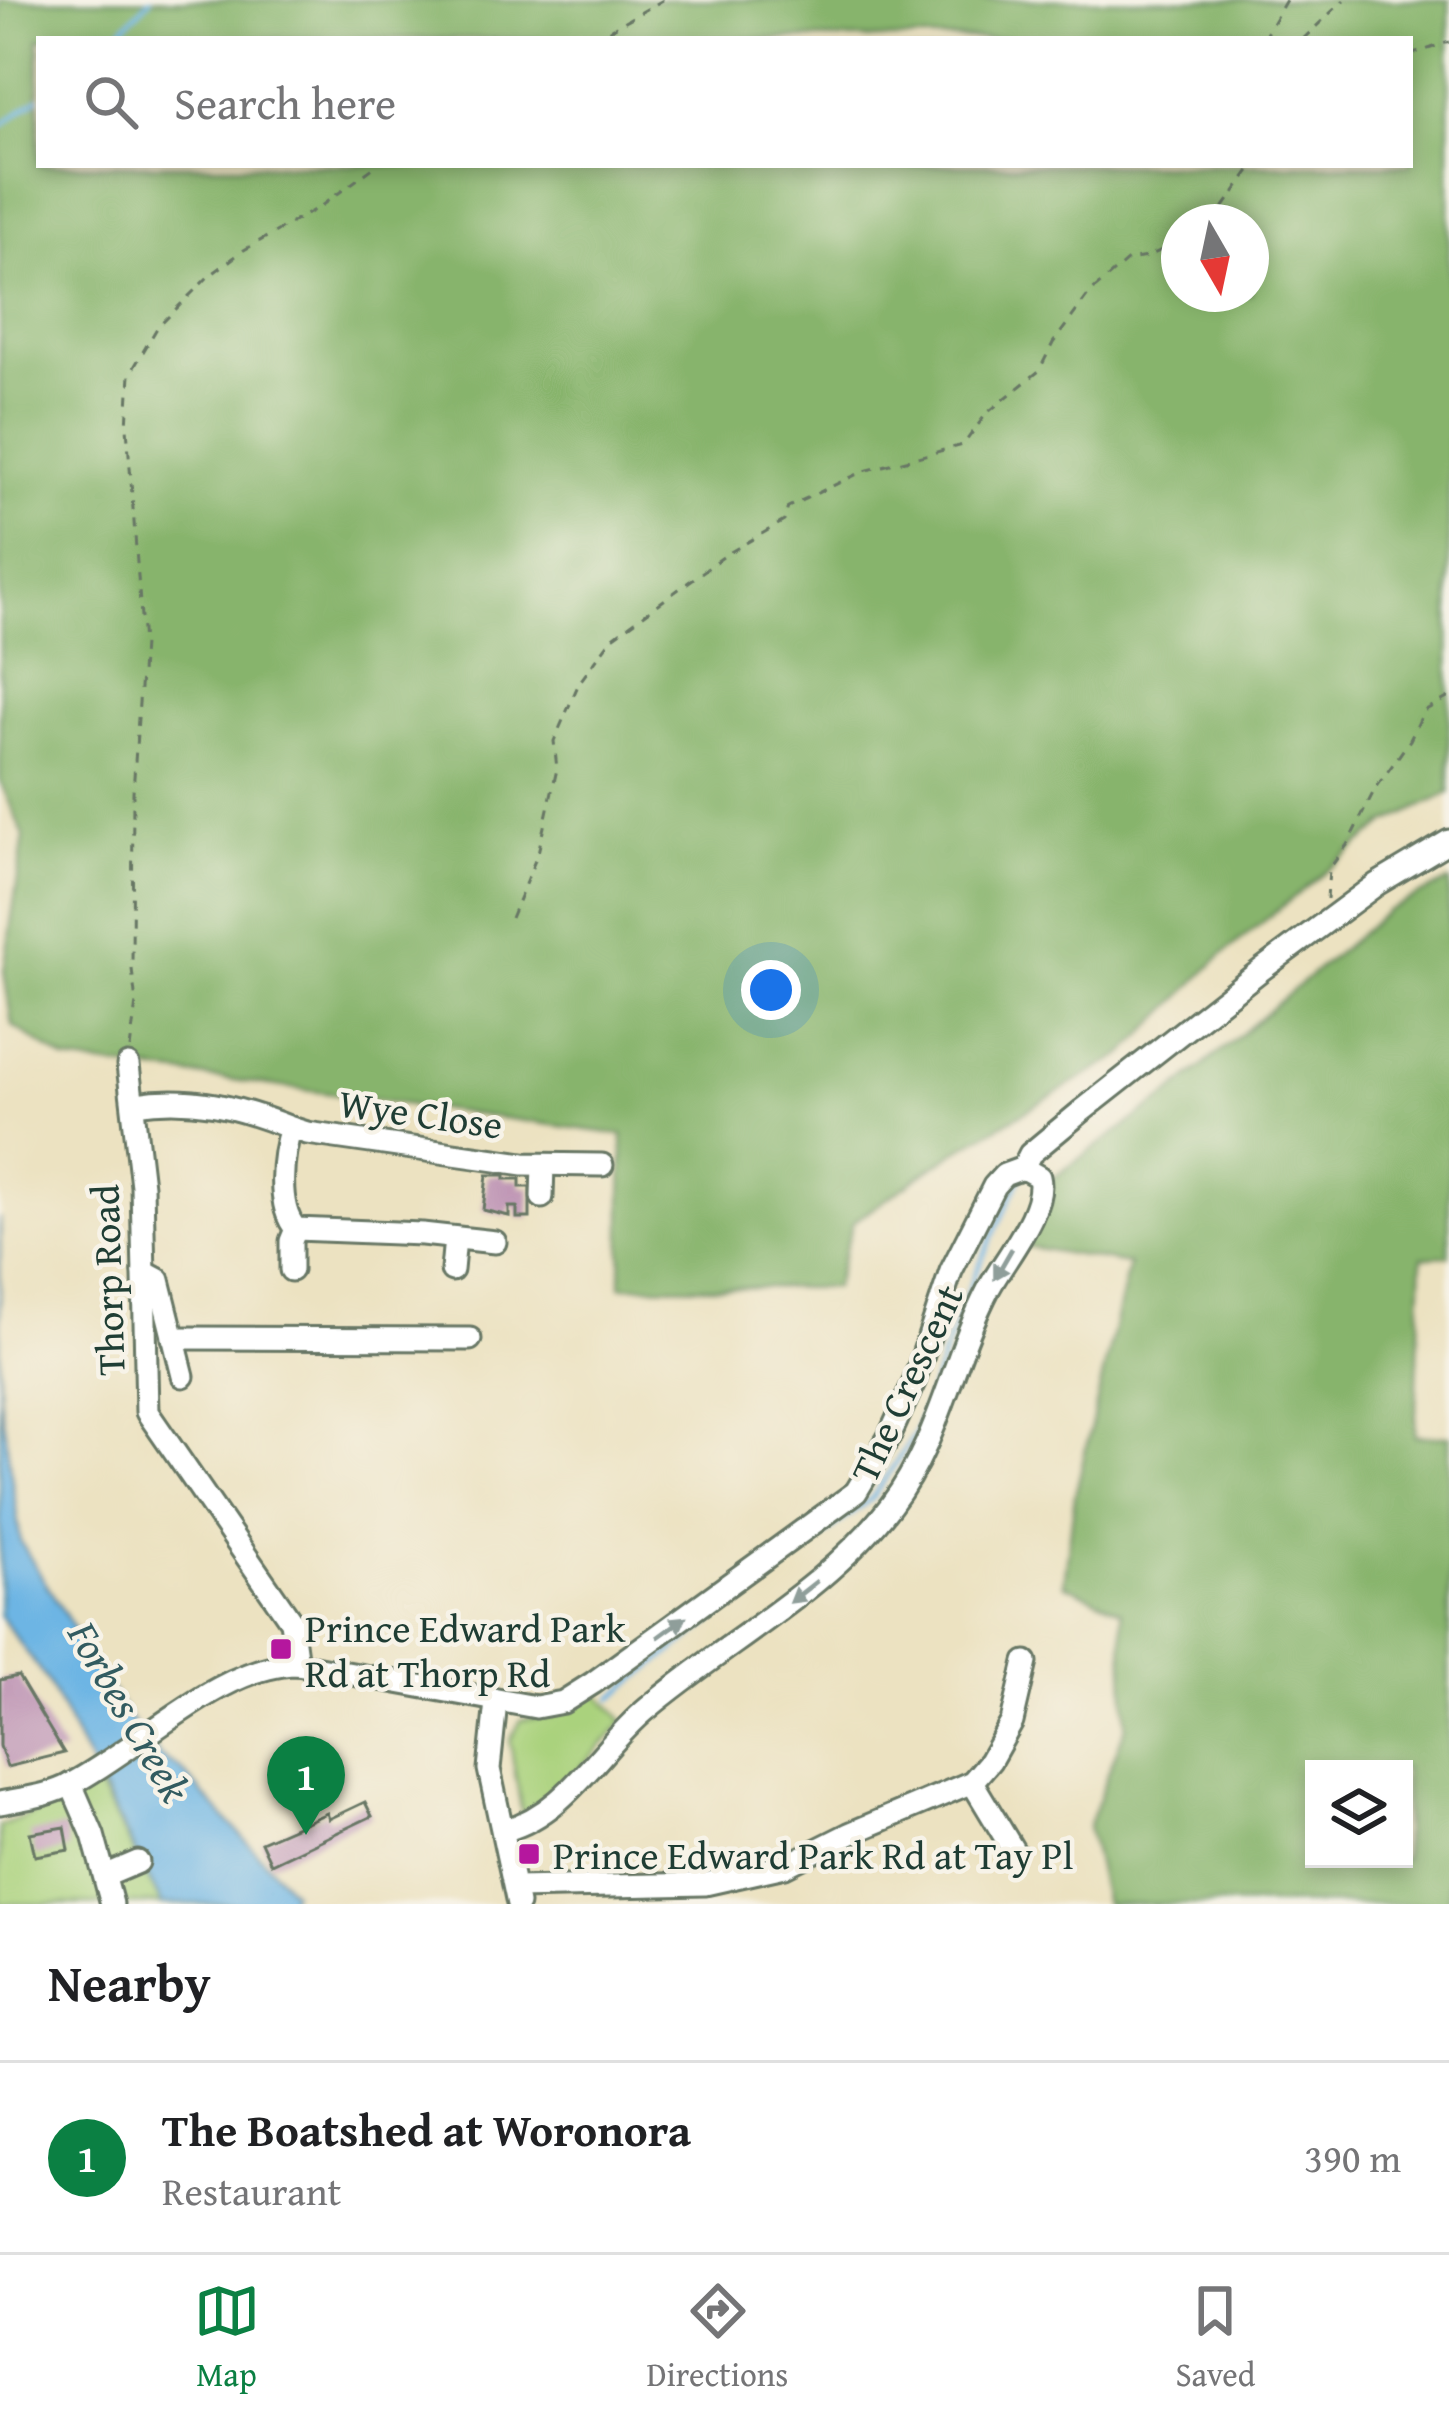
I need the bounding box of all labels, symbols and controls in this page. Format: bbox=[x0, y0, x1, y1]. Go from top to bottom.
search box bbox=[36, 36, 1413, 168]
icon: search bbox=[78, 69, 144, 135]
text: Search here bbox=[174, 70, 396, 135]
north arrow bbox=[1161, 204, 1269, 312]
your location bbox=[741, 960, 801, 1020]
street label: Wye Close bbox=[336, 1073, 506, 1153]
street label: Thorp Road bbox=[75, 1183, 139, 1376]
one-way arrow bbox=[993, 1247, 1014, 1281]
street label: The Crescent bbox=[835, 1275, 977, 1491]
one-way arrow bbox=[788, 1579, 819, 1604]
place label: Prince Edward Park Rd at Thorp Rd bbox=[305, 1599, 626, 1701]
water label: Forbes Creek bbox=[53, 1608, 207, 1813]
one-way arrow bbox=[656, 1615, 688, 1639]
marker: Prince Edward Park Rd at Thorp Rd bbox=[268, 1636, 294, 1662]
pin: 1 bbox=[267, 1736, 345, 1835]
map controls bbox=[1305, 1760, 1413, 1868]
button: layers bbox=[1305, 1760, 1413, 1868]
place label: Prince Edward Park Rd at Tay Pl bbox=[553, 1826, 1073, 1883]
marker: Prince Edward Park Rd at Tay Pl bbox=[516, 1841, 542, 1867]
text: Nearby bbox=[48, 1945, 211, 2020]
text: The Boatshed at Woronora bbox=[162, 2097, 691, 2162]
text: 1 bbox=[77, 2129, 97, 2186]
text: 390 m bbox=[1304, 2129, 1401, 2186]
text: Restaurant bbox=[162, 2162, 341, 2219]
tab: Map bbox=[194, 2278, 260, 2398]
tab: Directions bbox=[647, 2278, 788, 2398]
tab: Saved bbox=[1176, 2278, 1255, 2398]

